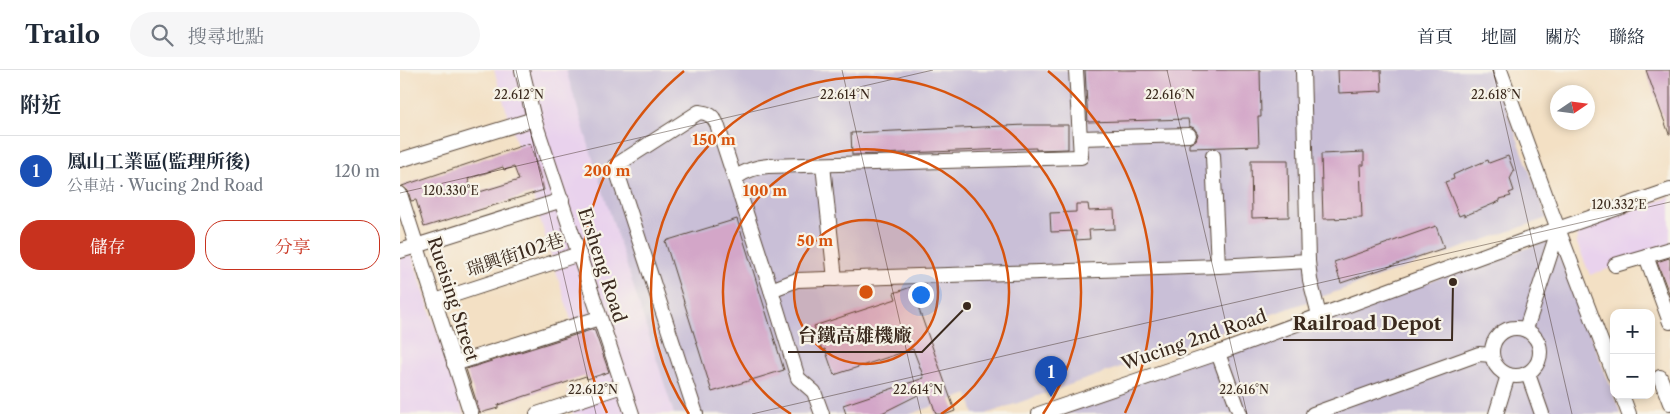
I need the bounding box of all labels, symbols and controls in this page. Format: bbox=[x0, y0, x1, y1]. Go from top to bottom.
search box bbox=[130, 12, 480, 57]
text: Trailo bbox=[25, 20, 100, 49]
icon: search bbox=[148, 21, 176, 49]
text: 搜尋地點 bbox=[188, 25, 264, 48]
text: 首頁 bbox=[1417, 26, 1453, 48]
text: 地圖 bbox=[1481, 26, 1517, 48]
text: 關於 bbox=[1545, 26, 1581, 48]
text: 聯絡 bbox=[1609, 26, 1645, 48]
north arrow bbox=[1550, 85, 1595, 130]
text: 22.612°N bbox=[494, 87, 544, 102]
text: 22.614°N bbox=[820, 87, 870, 102]
text: 22.616°N bbox=[1145, 87, 1195, 102]
text: 22.618°N bbox=[1471, 87, 1521, 102]
text: 附近 bbox=[20, 92, 62, 117]
text: 150 m bbox=[692, 130, 736, 149]
text: 鳳山工業區(監理所後) bbox=[67, 150, 250, 173]
text: 1 bbox=[32, 161, 40, 181]
text: 120 m bbox=[335, 161, 380, 181]
text: 200 m bbox=[584, 161, 630, 180]
text: 公車站 · Wucing 2nd Road bbox=[67, 175, 263, 195]
text: 100 m bbox=[743, 181, 787, 200]
text: 120.330°E bbox=[423, 183, 479, 198]
text: 120.332°E bbox=[1592, 197, 1646, 212]
street label: Ersheng Road bbox=[573, 205, 631, 325]
button: 儲存 bbox=[20, 220, 195, 270]
button: 分享 bbox=[205, 220, 380, 270]
street label: 瑞興街102巷 bbox=[463, 229, 567, 281]
text: 50 m bbox=[797, 231, 833, 250]
street label: Rueising Street bbox=[422, 234, 484, 365]
your location bbox=[908, 282, 934, 308]
centre of rings bbox=[857, 283, 875, 301]
street label: Wucing 2nd Road bbox=[1118, 305, 1270, 376]
callout: Railroad Depot bbox=[1283, 306, 1452, 340]
map controls bbox=[1610, 309, 1655, 399]
button: + bbox=[1610, 309, 1655, 354]
text: Railroad Depot bbox=[1293, 312, 1442, 335]
callout: 台鐵高雄機廠 bbox=[788, 318, 922, 352]
text: 台鐵高雄機廠 bbox=[798, 324, 912, 347]
button: − bbox=[1610, 354, 1655, 399]
pin: 1 bbox=[1035, 356, 1067, 397]
text: 22.612°N bbox=[568, 382, 618, 397]
text: 22.614°N bbox=[893, 382, 943, 397]
text: 22.616°N bbox=[1219, 382, 1269, 397]

